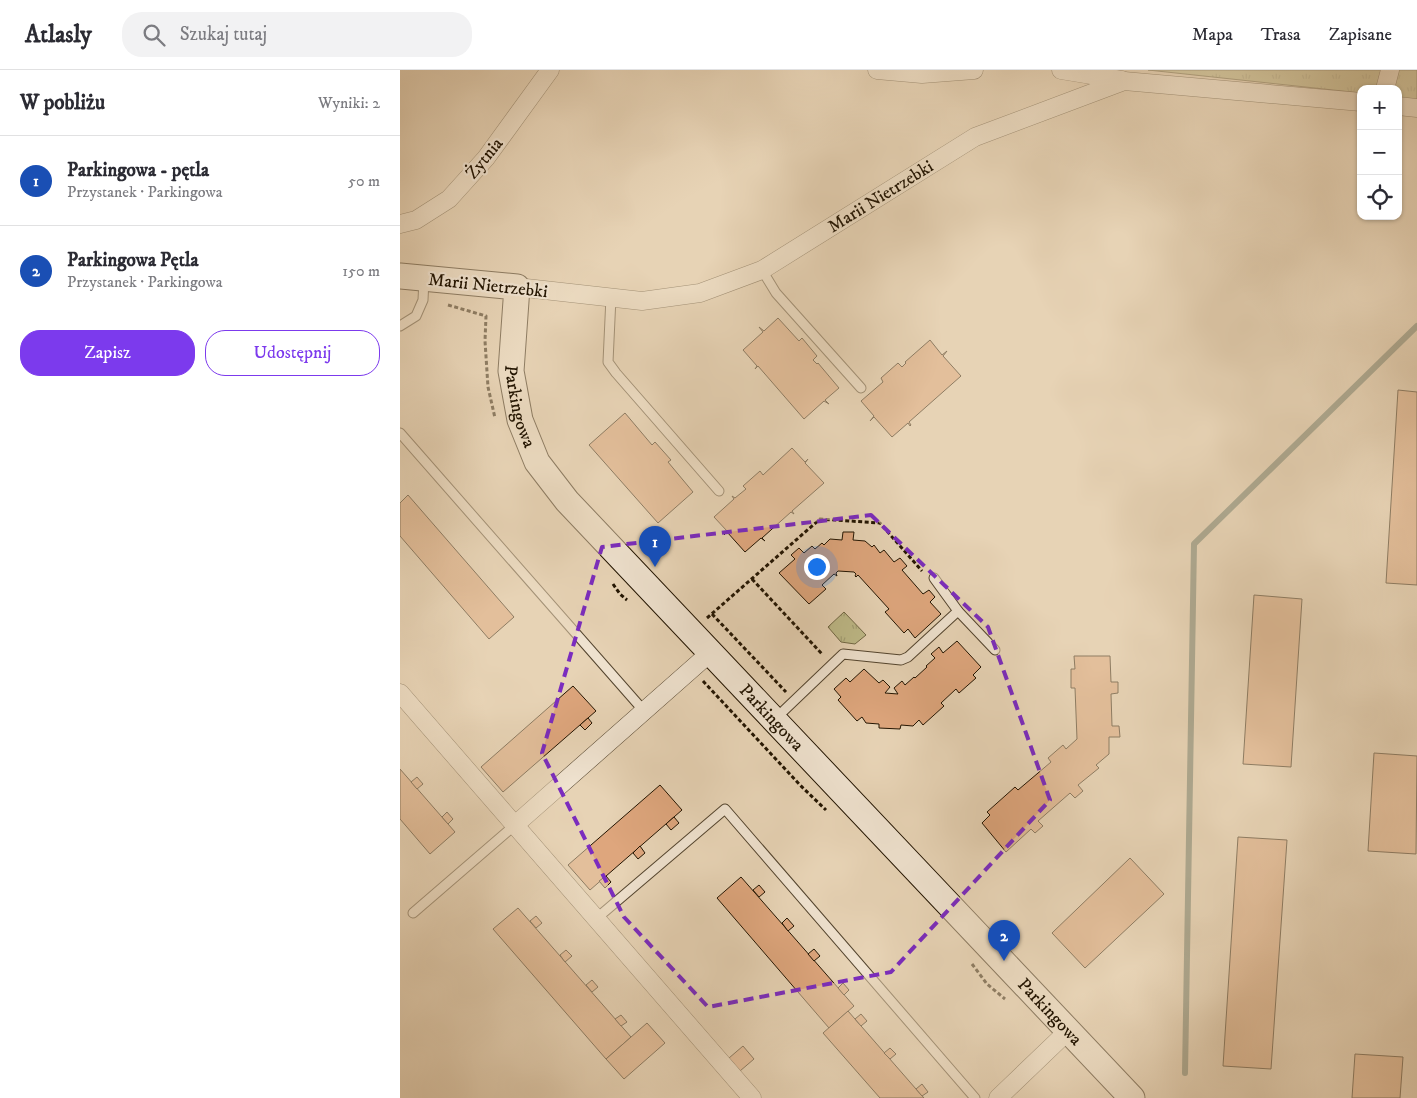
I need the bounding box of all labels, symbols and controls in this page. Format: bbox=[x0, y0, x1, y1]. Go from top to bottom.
search box bbox=[122, 12, 472, 57]
text: Atlasly bbox=[25, 20, 92, 50]
icon: search bbox=[140, 21, 168, 49]
text: Szukaj tutaj bbox=[180, 23, 267, 46]
text: Mapa bbox=[1192, 24, 1233, 46]
text: Trasa bbox=[1261, 24, 1301, 46]
text: Zapisane bbox=[1329, 24, 1392, 46]
map controls bbox=[1357, 85, 1402, 220]
button: + bbox=[1357, 85, 1402, 130]
text: W pobliżu bbox=[20, 90, 105, 116]
text: Wyniki: 2 bbox=[318, 93, 380, 113]
button: − bbox=[1357, 130, 1402, 175]
street label: Żytnia bbox=[461, 133, 508, 184]
street label: Marii Nietrzebki bbox=[824, 156, 938, 238]
text: Parkingowa - pętla bbox=[67, 159, 209, 182]
text: 1 bbox=[33, 171, 39, 191]
text: 50 m bbox=[348, 171, 380, 191]
button: locate bbox=[1357, 175, 1402, 220]
text: Przystanek · Parkingowa bbox=[67, 182, 223, 202]
text: Parkingowa Pętla bbox=[67, 249, 199, 272]
text: 2 bbox=[32, 261, 40, 281]
text: 150 m bbox=[342, 261, 380, 281]
street label: Marii Nietrzebki bbox=[427, 269, 549, 303]
text: Przystanek · Parkingowa bbox=[67, 272, 223, 292]
button: Zapisz bbox=[20, 330, 195, 376]
button: Udostępnij bbox=[205, 330, 380, 376]
street label: Parkingowa bbox=[499, 364, 540, 451]
pin: 1 bbox=[639, 526, 671, 567]
your location bbox=[804, 554, 830, 580]
street label: Parkingowa bbox=[734, 680, 808, 757]
pin: 2 bbox=[988, 920, 1020, 961]
street label: Parkingowa bbox=[1012, 974, 1087, 1051]

